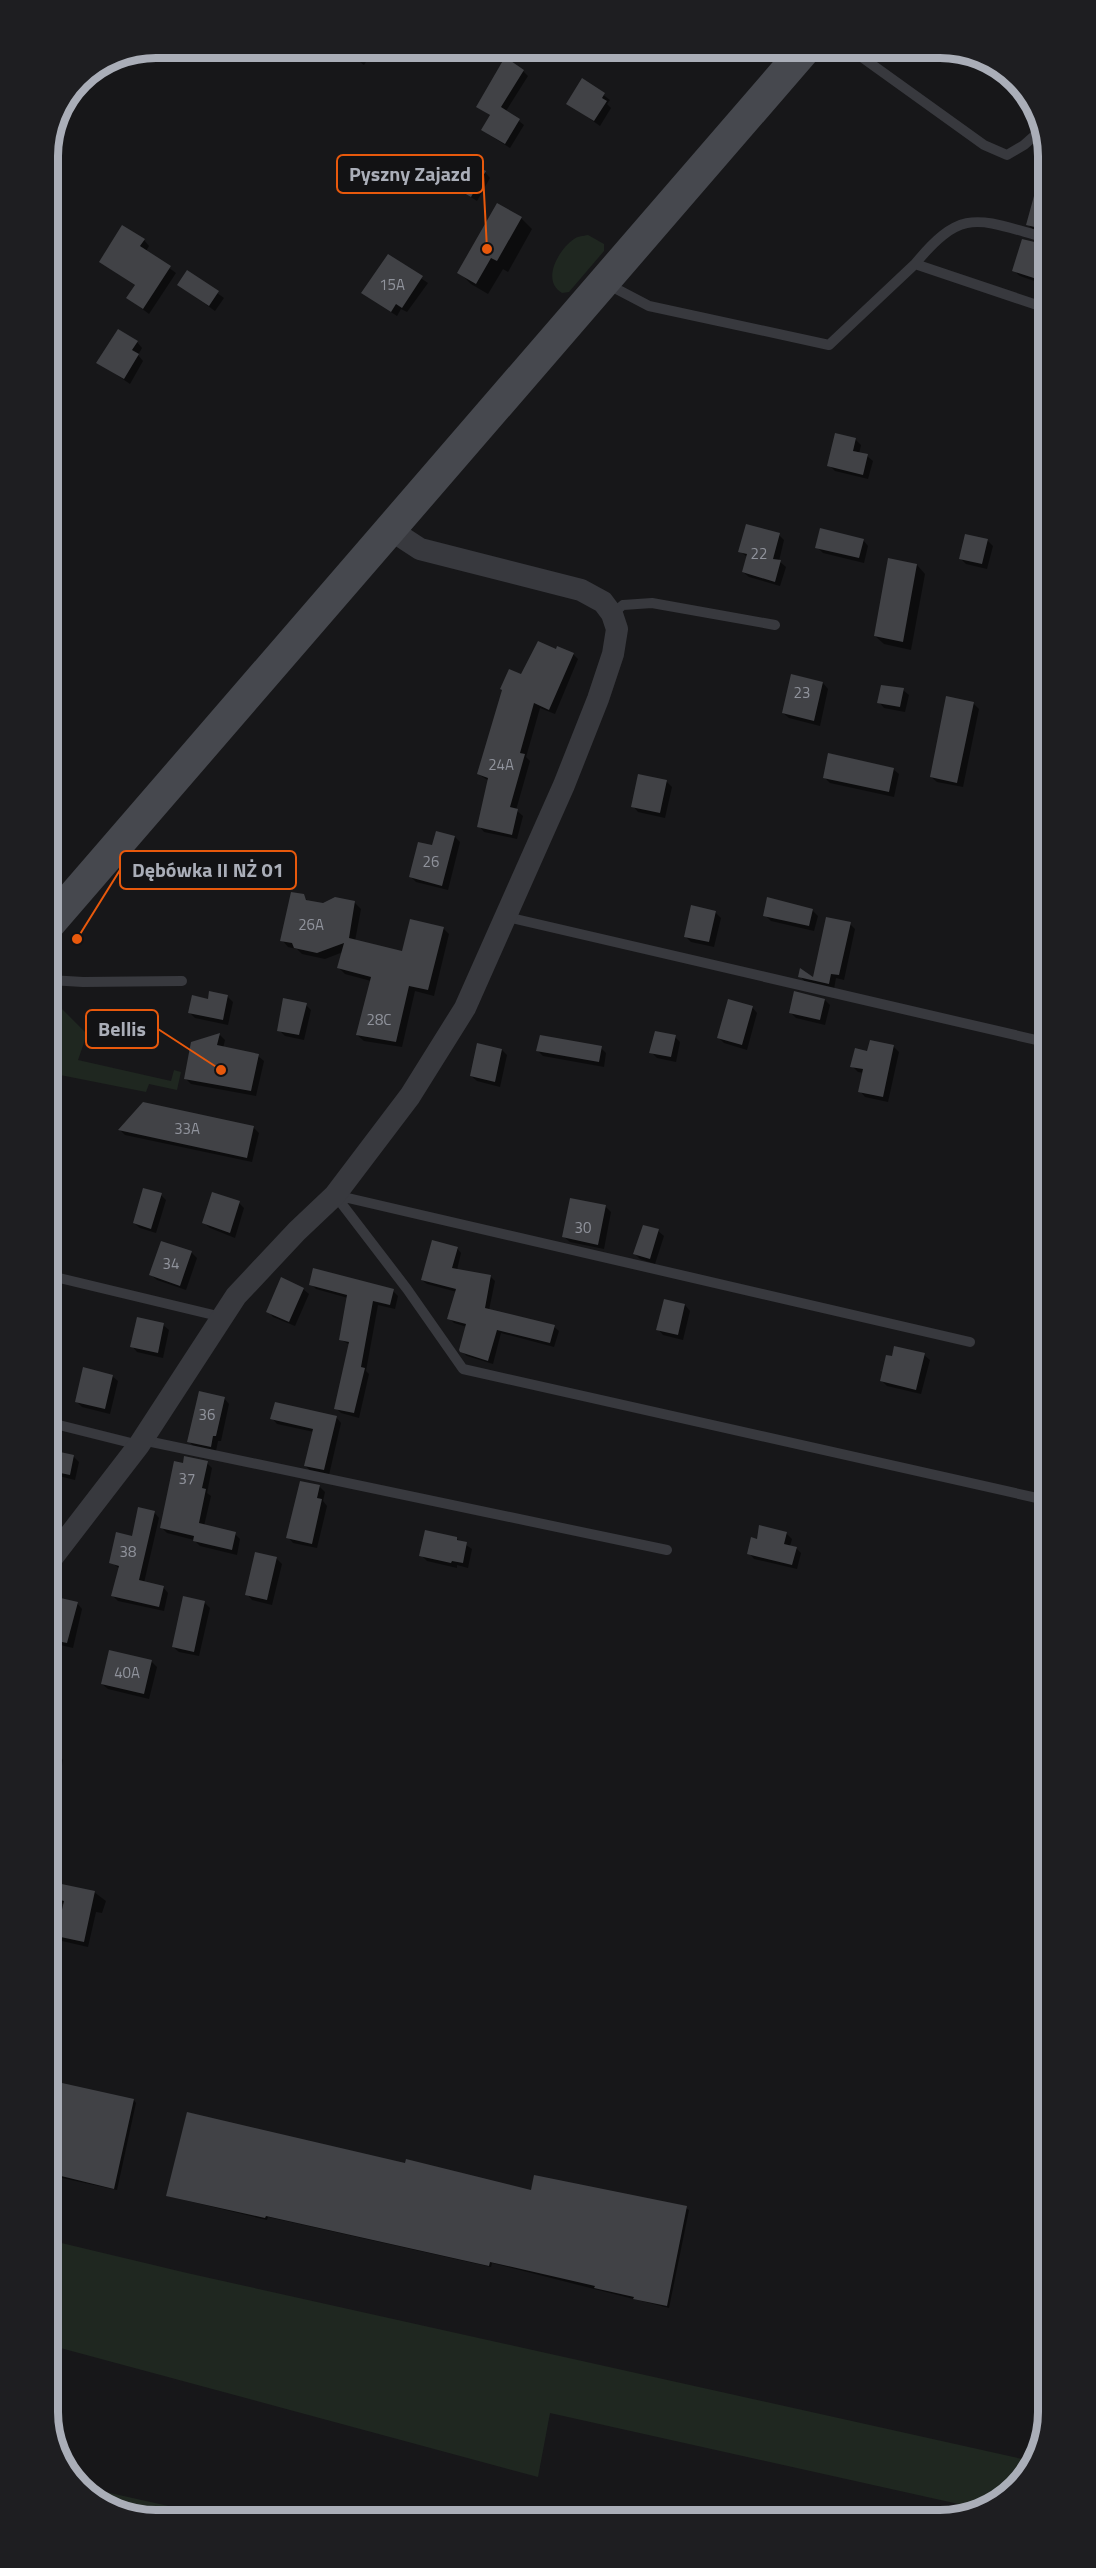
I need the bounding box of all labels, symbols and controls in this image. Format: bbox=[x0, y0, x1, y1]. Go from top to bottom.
callout: Pyszny Zajazd bbox=[337, 155, 483, 193]
text: Pyszny Zajazd bbox=[349, 158, 471, 189]
house number: 15A bbox=[379, 273, 405, 296]
house number: 22 bbox=[751, 542, 767, 565]
house number: 23 bbox=[794, 681, 810, 704]
house number: 24A bbox=[488, 753, 514, 776]
house number: 26 bbox=[423, 850, 439, 873]
callout: Dębówka II NŻ 01 bbox=[120, 851, 296, 889]
text: Dębówka II NŻ 01 bbox=[132, 854, 284, 885]
house number: 26A bbox=[298, 913, 324, 936]
house number: 28C bbox=[367, 1008, 391, 1031]
callout: Bellis bbox=[86, 1010, 158, 1048]
text: Bellis bbox=[98, 1013, 146, 1044]
house number: 33A bbox=[174, 1117, 200, 1140]
house number: 30 bbox=[575, 1216, 591, 1239]
house number: 34 bbox=[163, 1252, 179, 1275]
house number: 36 bbox=[199, 1403, 215, 1426]
house number: 37 bbox=[179, 1467, 195, 1490]
house number: 38 bbox=[120, 1540, 136, 1563]
house number: 40A bbox=[114, 1661, 140, 1684]

